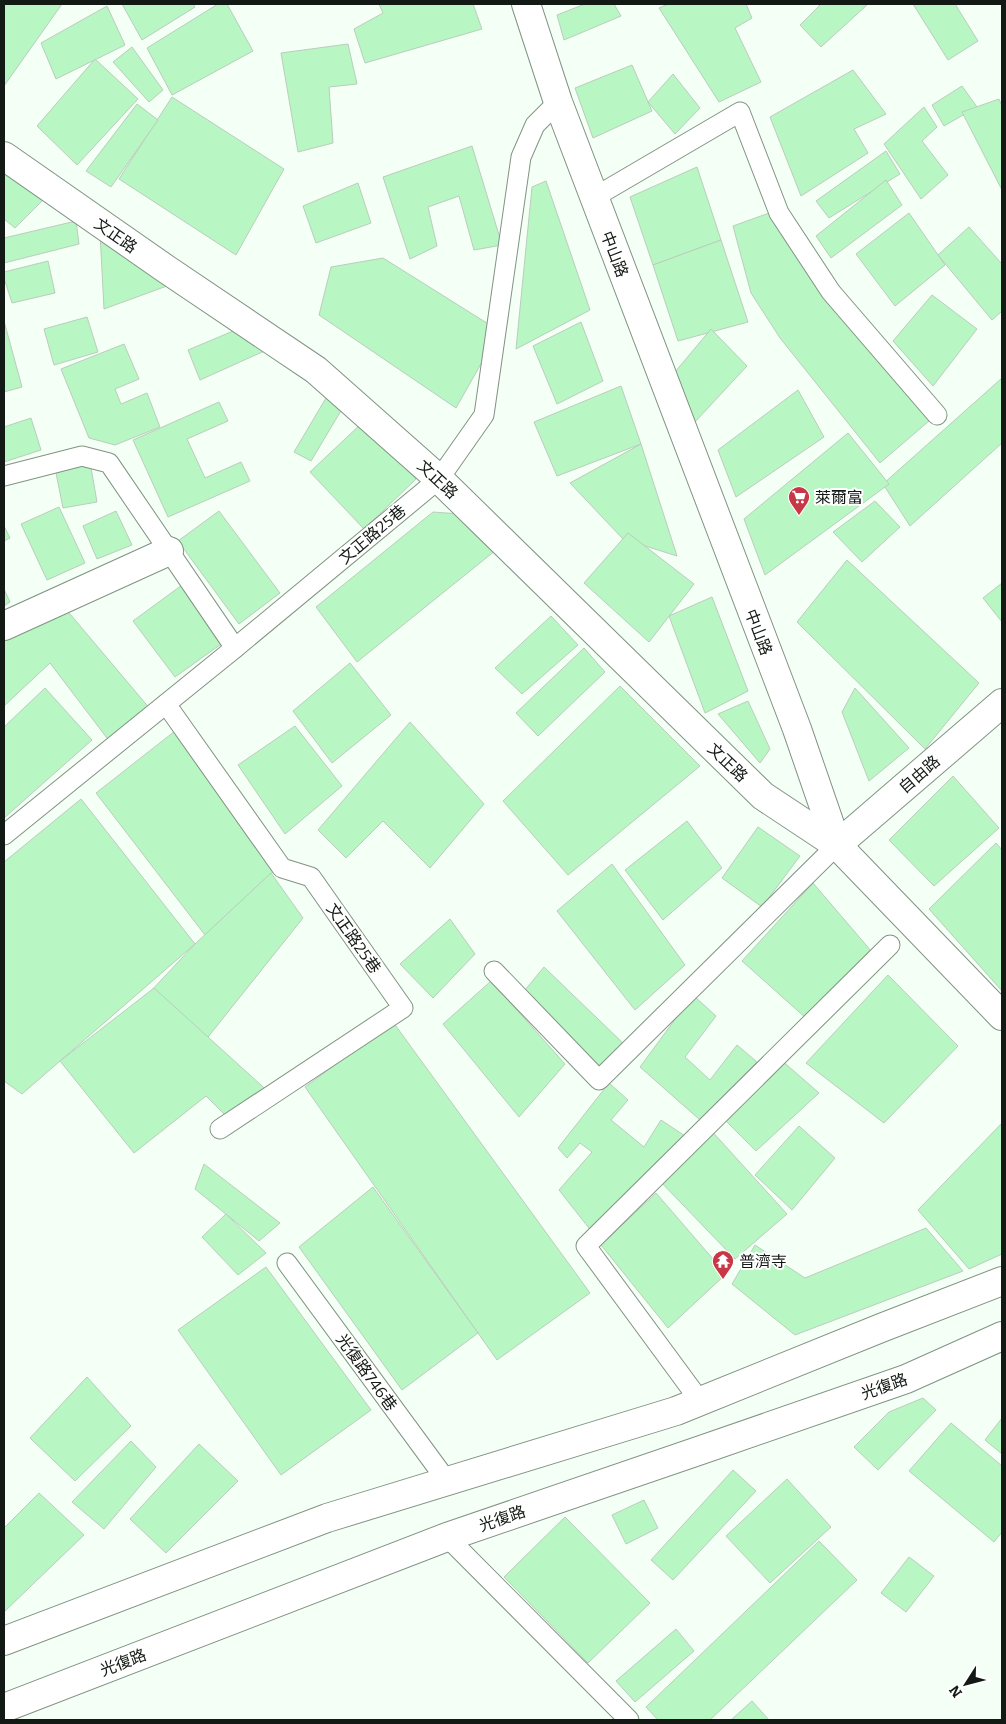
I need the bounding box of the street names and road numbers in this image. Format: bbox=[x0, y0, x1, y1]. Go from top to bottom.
street label: 文正路 bbox=[91, 214, 141, 257]
street label: 中山路 bbox=[597, 228, 632, 280]
street label: 文正路 bbox=[414, 456, 462, 503]
street label: 文正路25巷 bbox=[335, 501, 410, 568]
street label: 中山路 bbox=[741, 606, 776, 658]
street label: 文正路 bbox=[704, 739, 752, 786]
street label: 自由路 bbox=[895, 751, 944, 797]
street label: 文正路25巷 bbox=[323, 900, 385, 977]
street label: 光復路746巷 bbox=[332, 1330, 401, 1415]
street label: 光復路 bbox=[858, 1369, 910, 1404]
street label: 光復路 bbox=[476, 1502, 528, 1535]
street label: 光復路 bbox=[97, 1645, 149, 1680]

